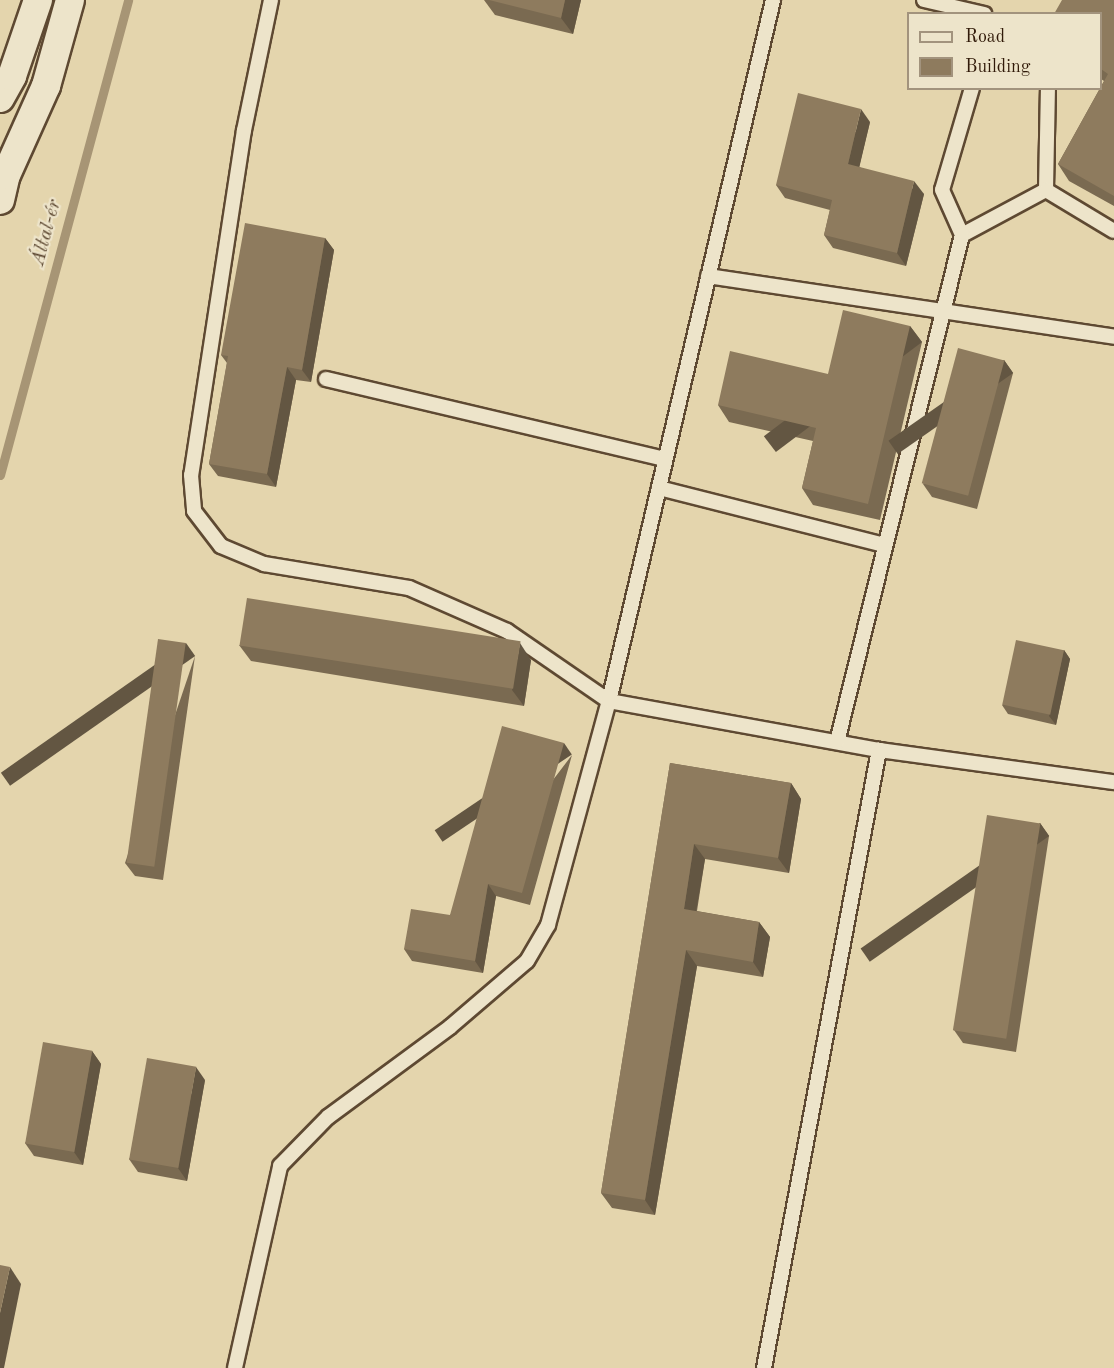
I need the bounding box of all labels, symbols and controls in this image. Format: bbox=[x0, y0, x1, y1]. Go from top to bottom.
legend bbox=[907, 12, 1102, 90]
text: Road bbox=[965, 28, 1005, 46]
text: Building bbox=[965, 58, 1030, 76]
water label: Által-ér bbox=[27, 197, 67, 269]

